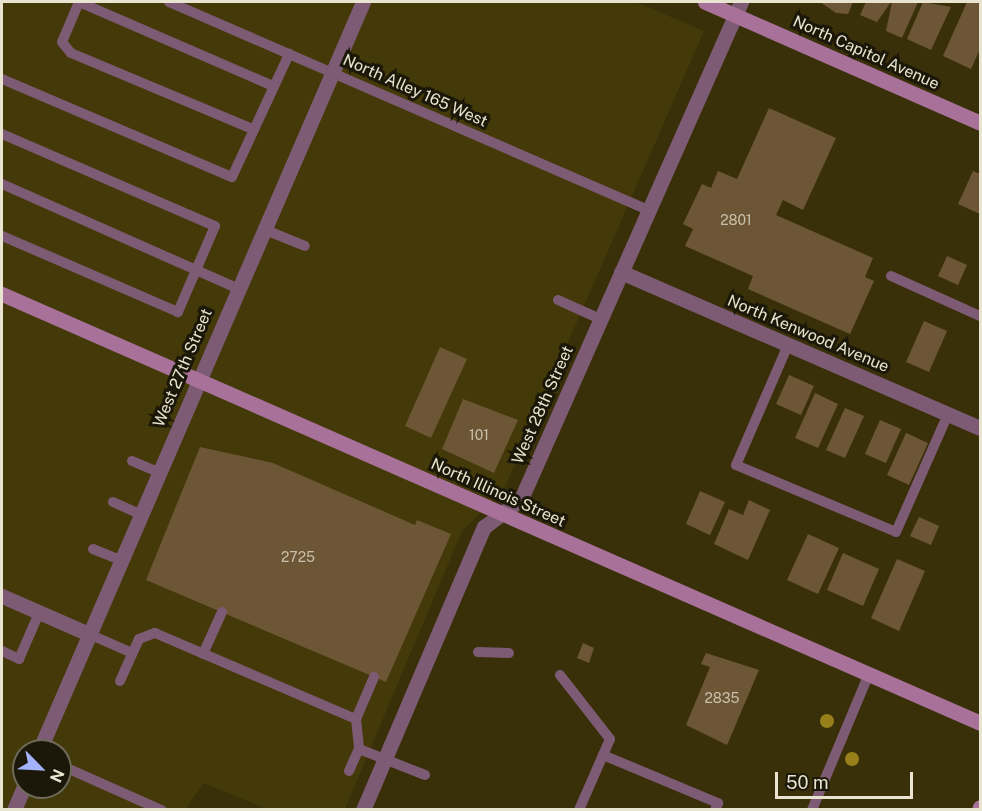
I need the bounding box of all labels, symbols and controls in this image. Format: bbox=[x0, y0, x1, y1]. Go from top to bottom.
street label: North Capitol Avenue bbox=[790, 12, 942, 94]
street label: North Alley 165 West bbox=[340, 50, 490, 132]
house number: 2801 bbox=[720, 212, 752, 228]
street label: North Kenwood Avenue bbox=[724, 291, 892, 377]
street label: West 27th Street bbox=[149, 306, 217, 430]
street label: West 28th Street bbox=[508, 343, 578, 467]
house number: 101 bbox=[469, 427, 489, 443]
street label: North Illinois Street bbox=[428, 455, 568, 531]
house number: 2725 bbox=[281, 549, 315, 565]
house number: 2835 bbox=[704, 690, 740, 706]
north arrow bbox=[12, 739, 72, 799]
scale bar bbox=[778, 760, 916, 798]
text: N bbox=[46, 766, 68, 785]
text: 50 m bbox=[786, 772, 829, 793]

